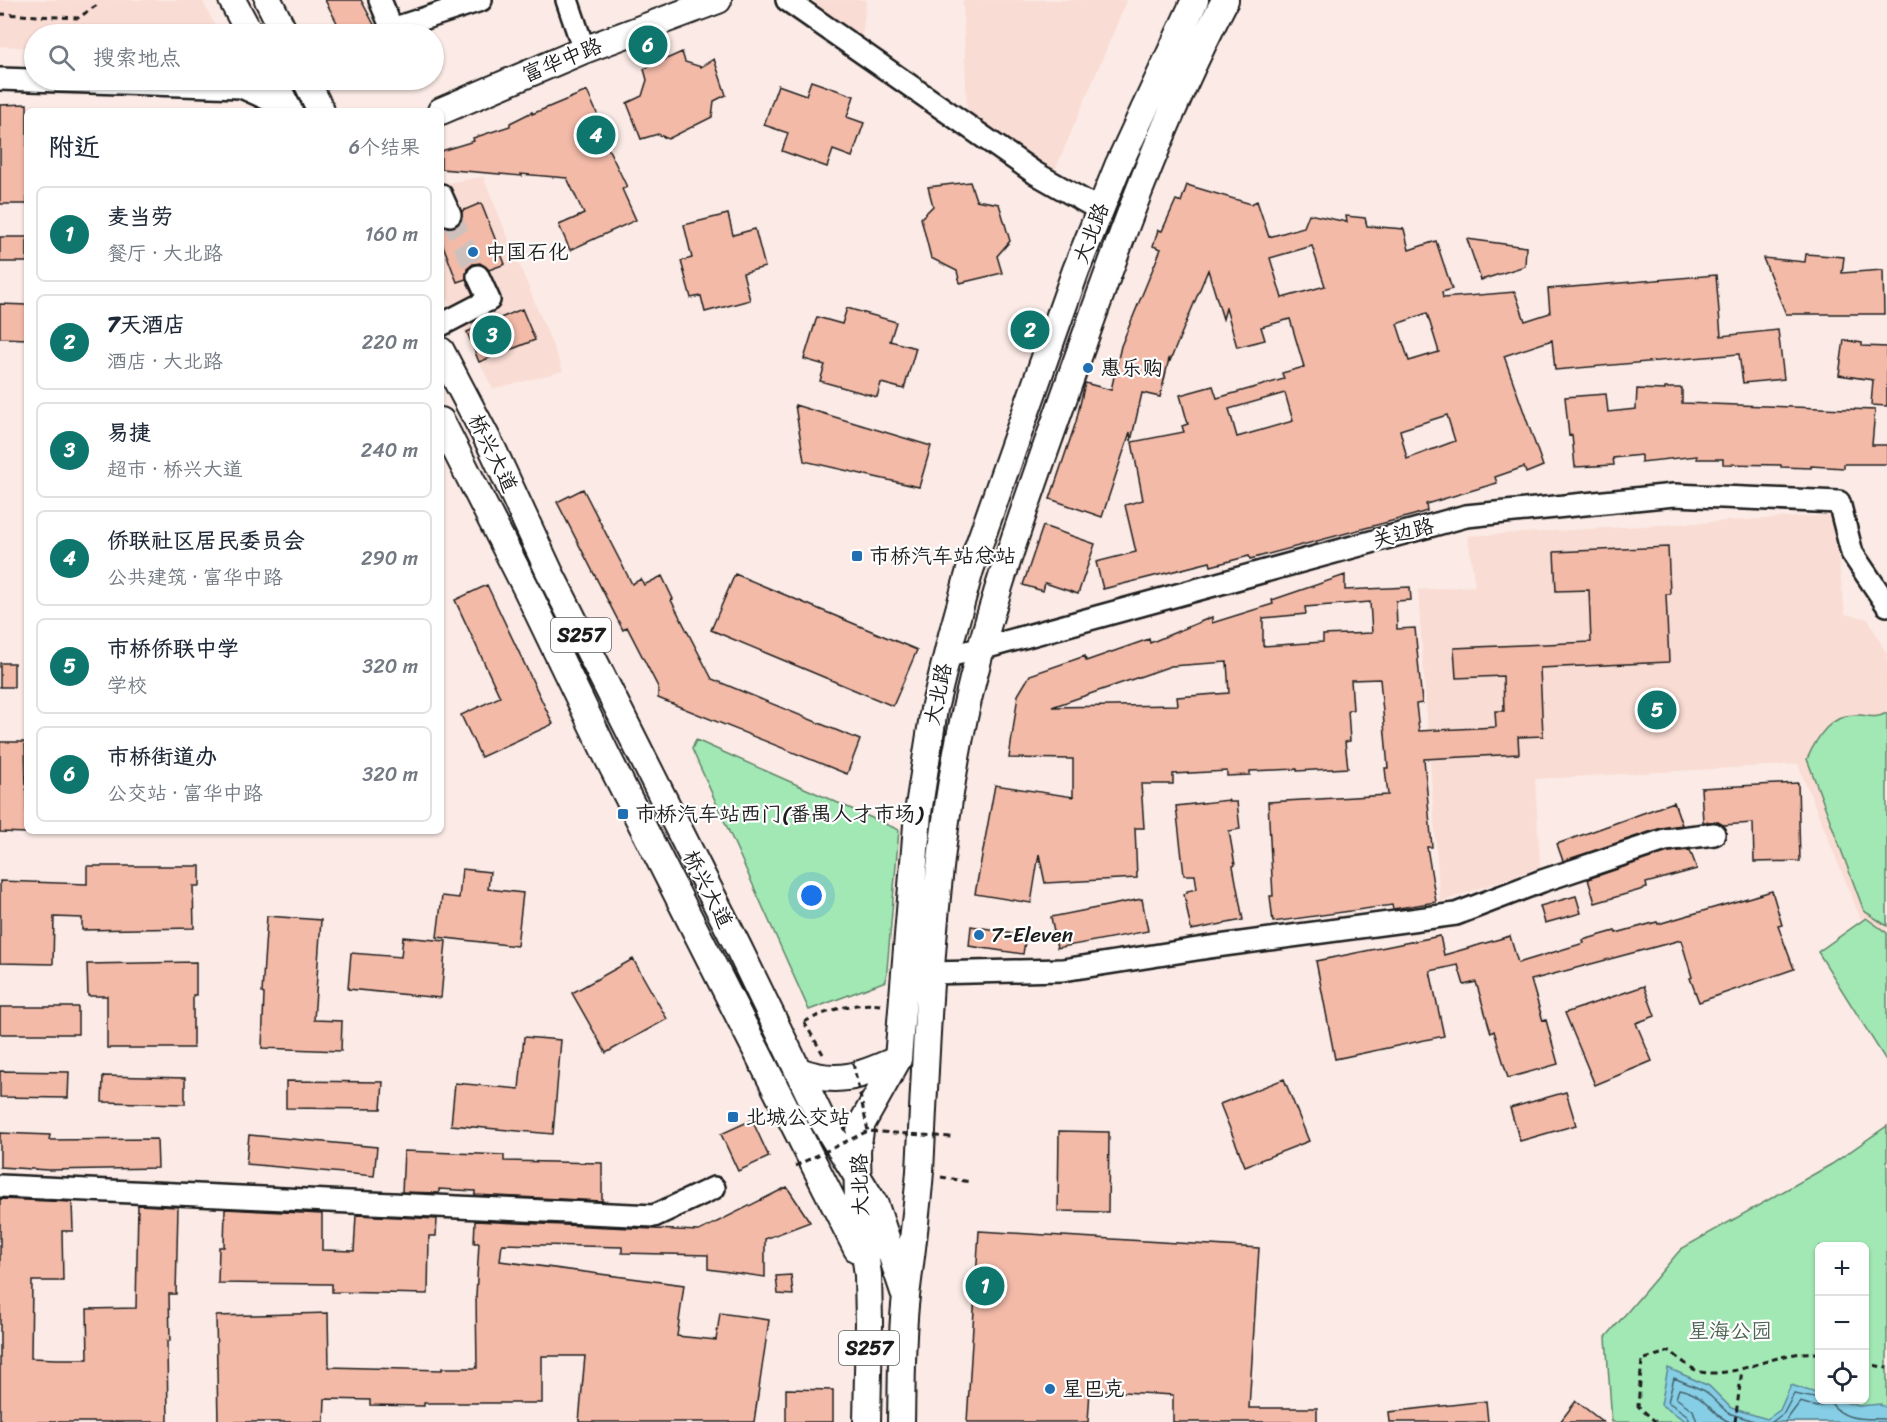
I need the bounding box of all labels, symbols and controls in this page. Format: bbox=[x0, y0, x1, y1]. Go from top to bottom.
pin: 6 bbox=[628, 22, 668, 68]
search box bbox=[24, 24, 444, 90]
street label: 富华中路 bbox=[516, 27, 608, 93]
text: 搜索地点 bbox=[93, 38, 181, 77]
icon: search bbox=[45, 41, 78, 74]
pin: 4 bbox=[576, 112, 616, 158]
text: 附近 bbox=[48, 124, 100, 170]
text: 6个结果 bbox=[349, 130, 420, 165]
text: 麦当劳 bbox=[107, 197, 173, 236]
street label: 大北路 bbox=[1062, 197, 1120, 269]
text: 1 bbox=[65, 217, 74, 252]
text: 160 m bbox=[365, 217, 418, 252]
place label: 中国石化 bbox=[485, 233, 569, 271]
text: 餐厅 · 大北路 bbox=[107, 236, 223, 271]
marker: 中国石化 bbox=[466, 245, 480, 259]
text: 7天酒店 bbox=[107, 305, 186, 344]
pin: 2 bbox=[1010, 308, 1050, 352]
pin: 3 bbox=[472, 312, 512, 358]
text: 2 bbox=[64, 325, 75, 360]
text: 220 m bbox=[362, 325, 418, 360]
text: 酒店 · 大北路 bbox=[107, 344, 223, 379]
place label: 惠乐购 bbox=[1100, 349, 1163, 387]
marker: 惠乐购 bbox=[1081, 361, 1095, 375]
street label: 桥兴大道 bbox=[458, 407, 528, 499]
text: 易捷 bbox=[107, 413, 151, 452]
text: 3 bbox=[64, 433, 75, 468]
text: 240 m bbox=[361, 433, 418, 468]
text: 超市 · 桥兴大道 bbox=[107, 452, 243, 487]
street label: 关边路 bbox=[1368, 506, 1438, 560]
text: 侨联社区居民委员会 bbox=[107, 521, 305, 560]
place label: 市桥汽车站总站 bbox=[869, 537, 1016, 575]
text: 4 bbox=[63, 541, 76, 576]
text: 290 m bbox=[361, 541, 418, 576]
marker: 市桥汽车站总站 bbox=[850, 549, 864, 563]
text: 公共建筑 · 富华中路 bbox=[107, 560, 283, 595]
road number: S257 bbox=[551, 618, 611, 652]
text: 市桥侨联中学 bbox=[107, 629, 239, 668]
text: 5 bbox=[63, 649, 76, 684]
text: 320 m bbox=[362, 649, 418, 684]
street label: 大北路 bbox=[913, 659, 963, 729]
text: 学校 bbox=[107, 668, 147, 703]
pin: 5 bbox=[1638, 688, 1676, 732]
text: 市桥街道办 bbox=[107, 737, 217, 776]
text: 6 bbox=[64, 757, 75, 792]
text: 320 m bbox=[362, 757, 418, 792]
text: 公交站 · 富华中路 bbox=[107, 776, 263, 811]
place label: 市桥汽车站西门(番禺人才市场) bbox=[635, 795, 924, 833]
marker: 市桥汽车站西门(番禺人才市场) bbox=[616, 807, 630, 821]
street label: 桥兴大道 bbox=[672, 843, 744, 935]
your location bbox=[797, 881, 826, 910]
place label: 7-Eleven bbox=[991, 916, 1073, 954]
marker: 7-Eleven bbox=[972, 928, 986, 942]
place label: 北城公交站 bbox=[745, 1098, 850, 1136]
marker: 北城公交站 bbox=[726, 1110, 740, 1124]
street label: 大北路 bbox=[840, 1153, 880, 1217]
map controls bbox=[1815, 1242, 1869, 1404]
button: + bbox=[1815, 1242, 1869, 1296]
pin: 1 bbox=[966, 1264, 1004, 1308]
button: − bbox=[1815, 1296, 1869, 1350]
park label: 星海公园 bbox=[1688, 1312, 1772, 1350]
road number: S257 bbox=[839, 1331, 899, 1365]
button: locate bbox=[1815, 1350, 1869, 1404]
place label: 星巴克 bbox=[1062, 1370, 1125, 1408]
marker: 星巴克 bbox=[1043, 1382, 1057, 1396]

